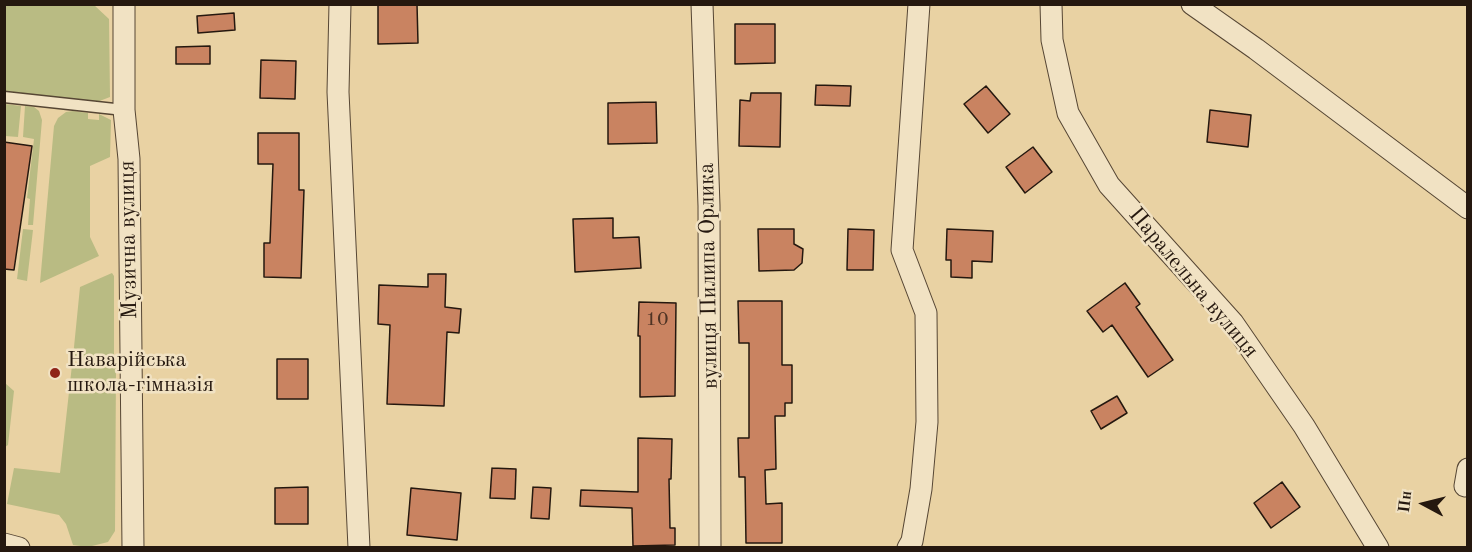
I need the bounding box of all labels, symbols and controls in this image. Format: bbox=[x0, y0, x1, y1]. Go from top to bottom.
street label: Музична вулиця bbox=[114, 160, 144, 320]
street label: вулиця Пилипа Орлика bbox=[694, 163, 724, 389]
street label: Паралельна вулиця bbox=[1122, 202, 1264, 364]
house number: 10 bbox=[645, 308, 669, 332]
place label: Наварійська школа-гімназія bbox=[67, 347, 214, 398]
marker: Наварійська школа-гімназія bbox=[48, 366, 62, 380]
north arrow bbox=[1394, 474, 1454, 534]
text: Пн bbox=[1397, 490, 1415, 514]

